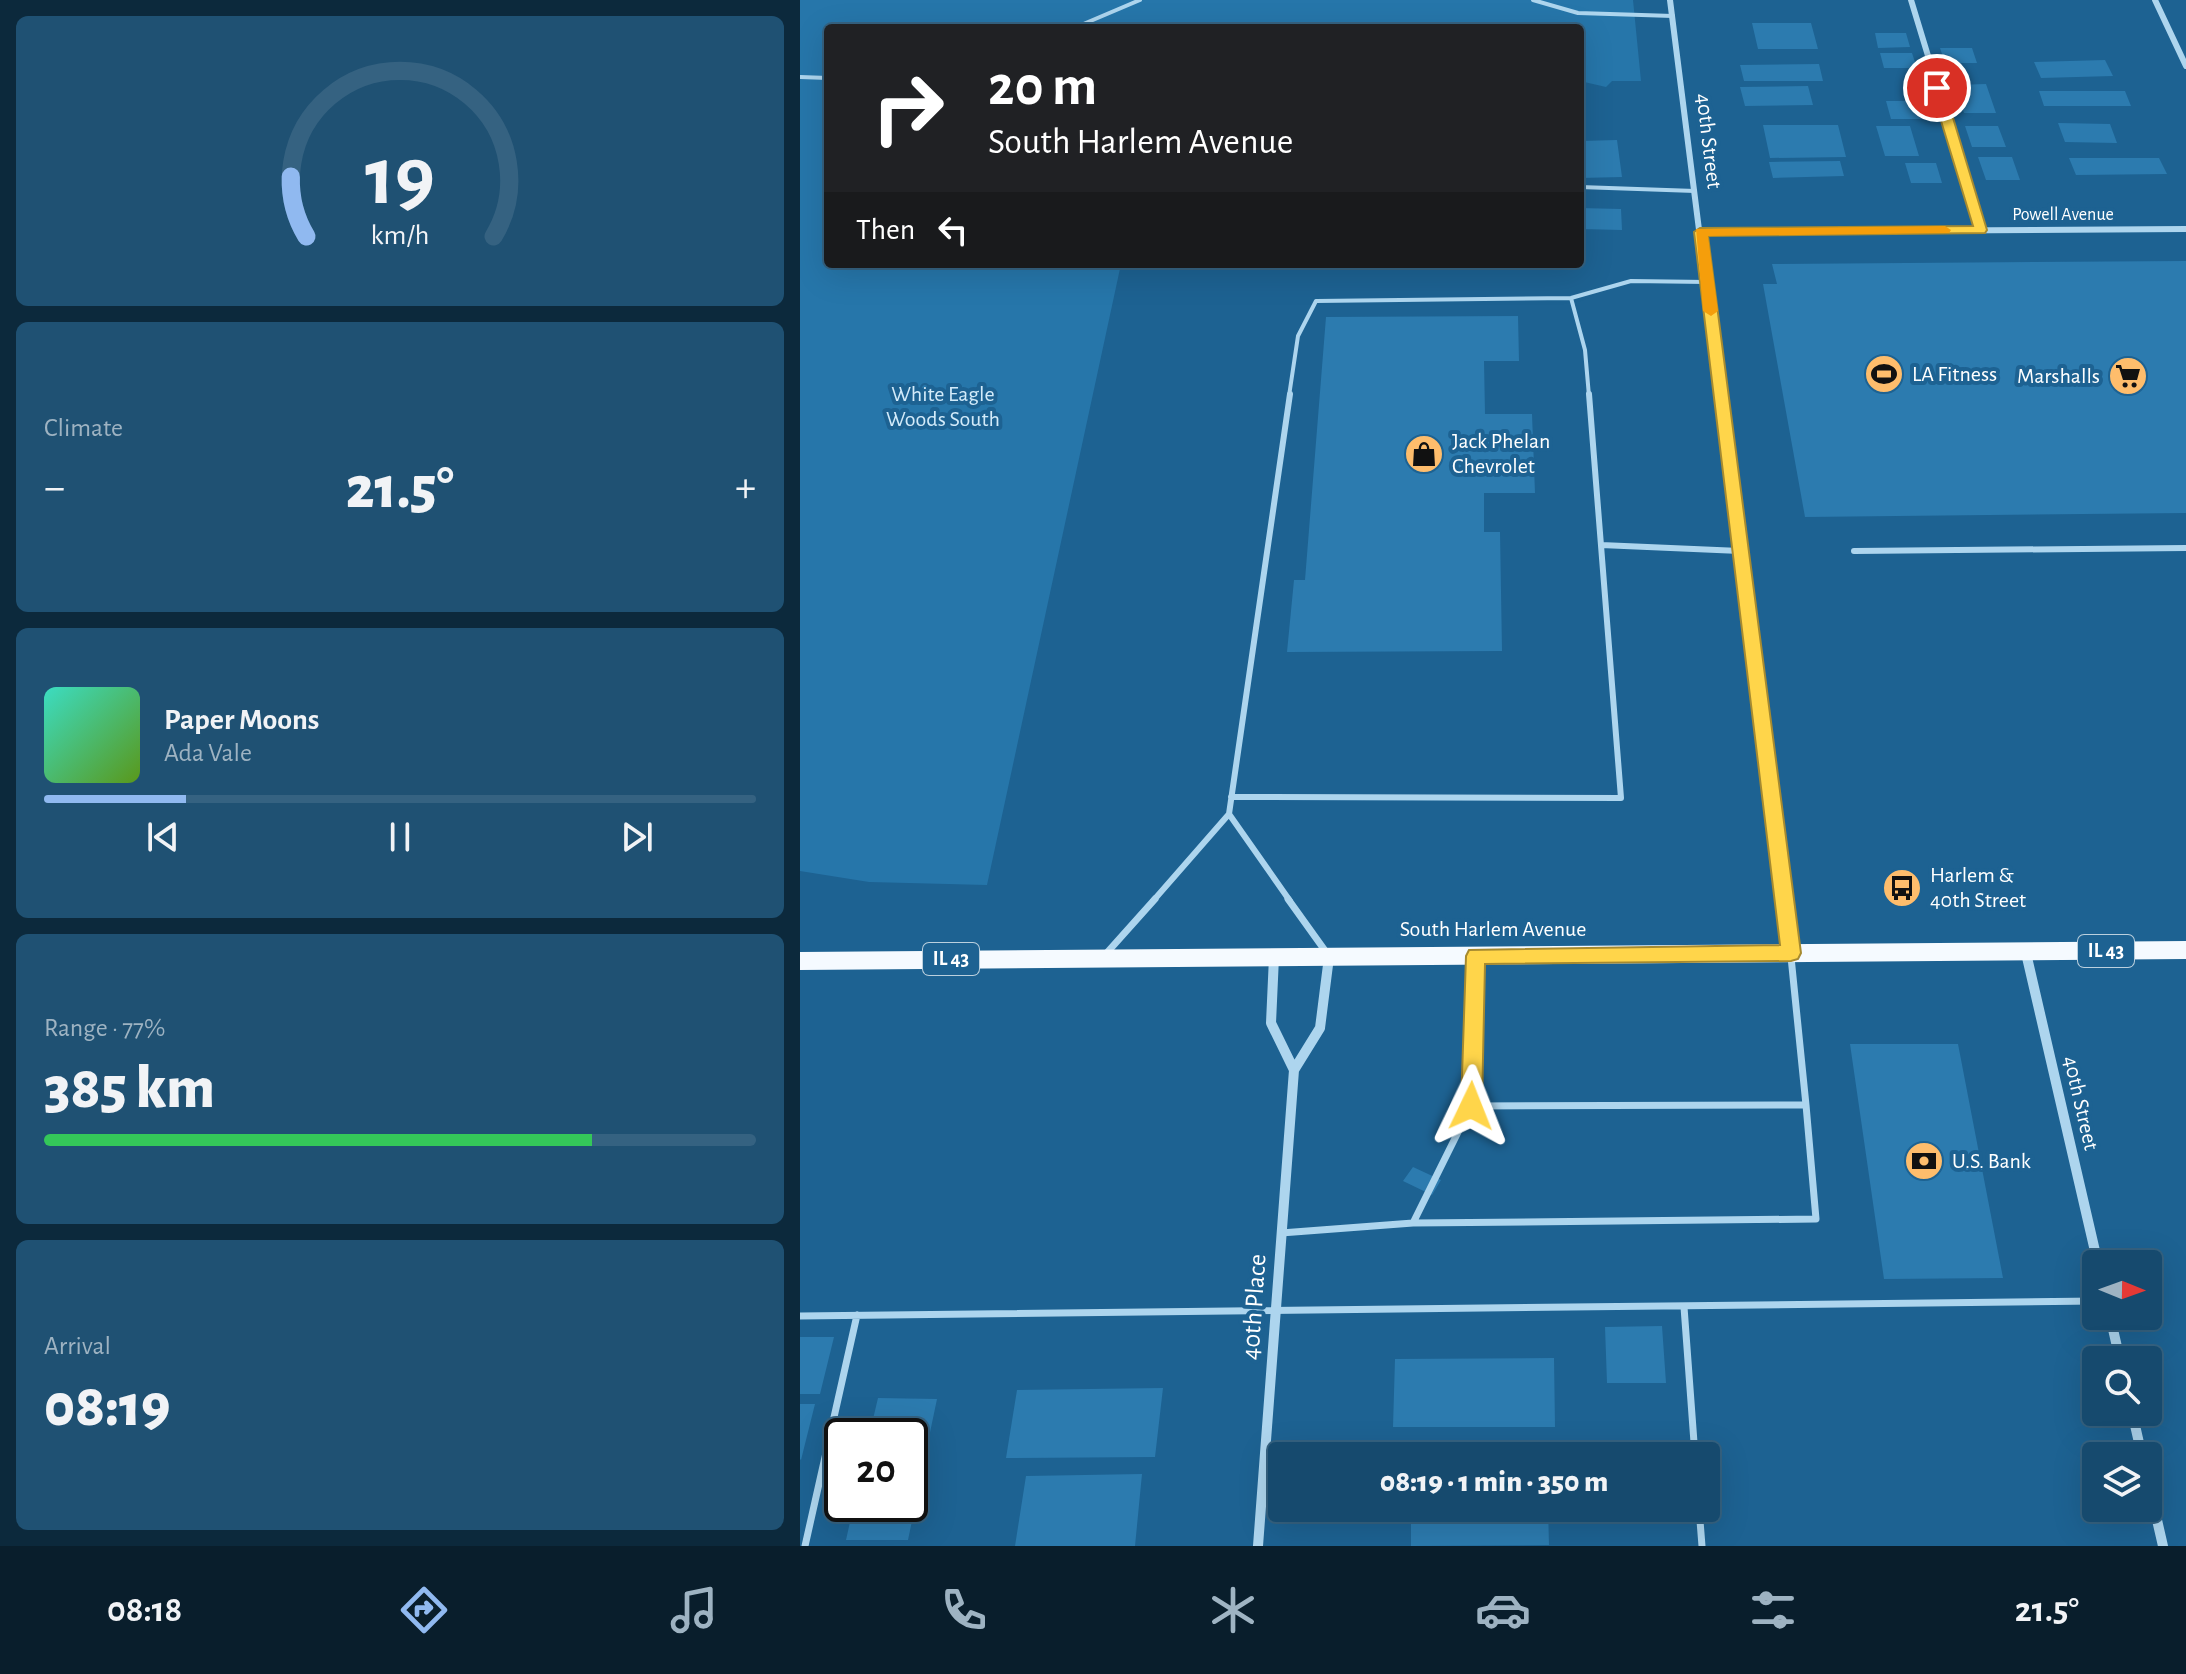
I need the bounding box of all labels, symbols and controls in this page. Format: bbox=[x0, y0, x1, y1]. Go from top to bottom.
pin bbox=[1903, 54, 1971, 122]
icon: right bbox=[856, 56, 960, 160]
text: 20 m bbox=[988, 59, 1097, 115]
icon: arrive bbox=[1915, 66, 1959, 110]
street label: 40th Street bbox=[1692, 92, 1726, 190]
text: South Harlem Avenue bbox=[988, 124, 1293, 160]
text: 19 bbox=[365, 136, 435, 220]
street label: Powell Avenue bbox=[2012, 206, 2114, 224]
icon: left bbox=[931, 208, 975, 252]
text: Then bbox=[856, 215, 915, 245]
text: km/h bbox=[371, 221, 429, 250]
sports icon: LA Fitness bbox=[1863, 353, 1905, 395]
supermarket icon: Marshalls bbox=[2107, 355, 2149, 397]
place label: LA Fitness bbox=[1912, 363, 1997, 385]
place label: Marshalls bbox=[2017, 365, 2100, 387]
park label: White Eagle Woods South bbox=[886, 383, 1000, 430]
text: Climate bbox=[44, 415, 123, 441]
place label: Jack Phelan Chevrolet bbox=[1452, 430, 1550, 477]
shop icon: Jack Phelan Chevrolet bbox=[1403, 433, 1445, 475]
text: 21.5° bbox=[346, 459, 454, 519]
text: − bbox=[44, 466, 65, 510]
text: + bbox=[735, 466, 756, 510]
text: Paper Moons bbox=[164, 705, 319, 735]
text: Ada Vale bbox=[164, 740, 252, 766]
icon: previous bbox=[141, 815, 185, 859]
icon: pause bbox=[378, 815, 422, 859]
icon: next bbox=[615, 815, 659, 859]
place label: Harlem & 40th Street bbox=[1930, 864, 2026, 911]
bus stop icon: Harlem & 40th Street bbox=[1881, 867, 1923, 909]
street label: South Harlem Avenue bbox=[1400, 918, 1586, 940]
road number: IL 43 bbox=[2078, 935, 2134, 967]
road number: IL 43 bbox=[923, 943, 979, 975]
text: Range · 77% bbox=[44, 1015, 165, 1041]
street label: 40th Street bbox=[2059, 1054, 2103, 1152]
text: 385 km bbox=[44, 1059, 215, 1119]
position arrow bbox=[1429, 1064, 1513, 1148]
bank icon: U.S. Bank bbox=[1903, 1140, 1945, 1182]
place label: U.S. Bank bbox=[1952, 1150, 2031, 1172]
north arrow bbox=[2082, 1250, 2162, 1330]
map controls bbox=[2082, 1250, 2162, 1522]
street label: 40th Place bbox=[1237, 1253, 1271, 1361]
text: Arrival bbox=[44, 1333, 111, 1359]
button: search bbox=[2082, 1346, 2162, 1426]
text: 08:19 bbox=[44, 1377, 170, 1437]
speed limit sign: 20 bbox=[824, 1418, 928, 1522]
button: layers bbox=[2082, 1442, 2162, 1522]
text: 08:19 · 1 min · 350 m bbox=[1380, 1467, 1608, 1497]
icon: directions bbox=[396, 1582, 452, 1638]
icon: music bbox=[666, 1582, 722, 1638]
icon: phone bbox=[936, 1582, 992, 1638]
icon: climate bbox=[1205, 1582, 1261, 1638]
icon: car bbox=[1475, 1582, 1531, 1638]
icon: filters bbox=[1745, 1582, 1801, 1638]
text: 08:18 bbox=[107, 1592, 182, 1628]
text: 21.5° bbox=[2015, 1592, 2079, 1628]

